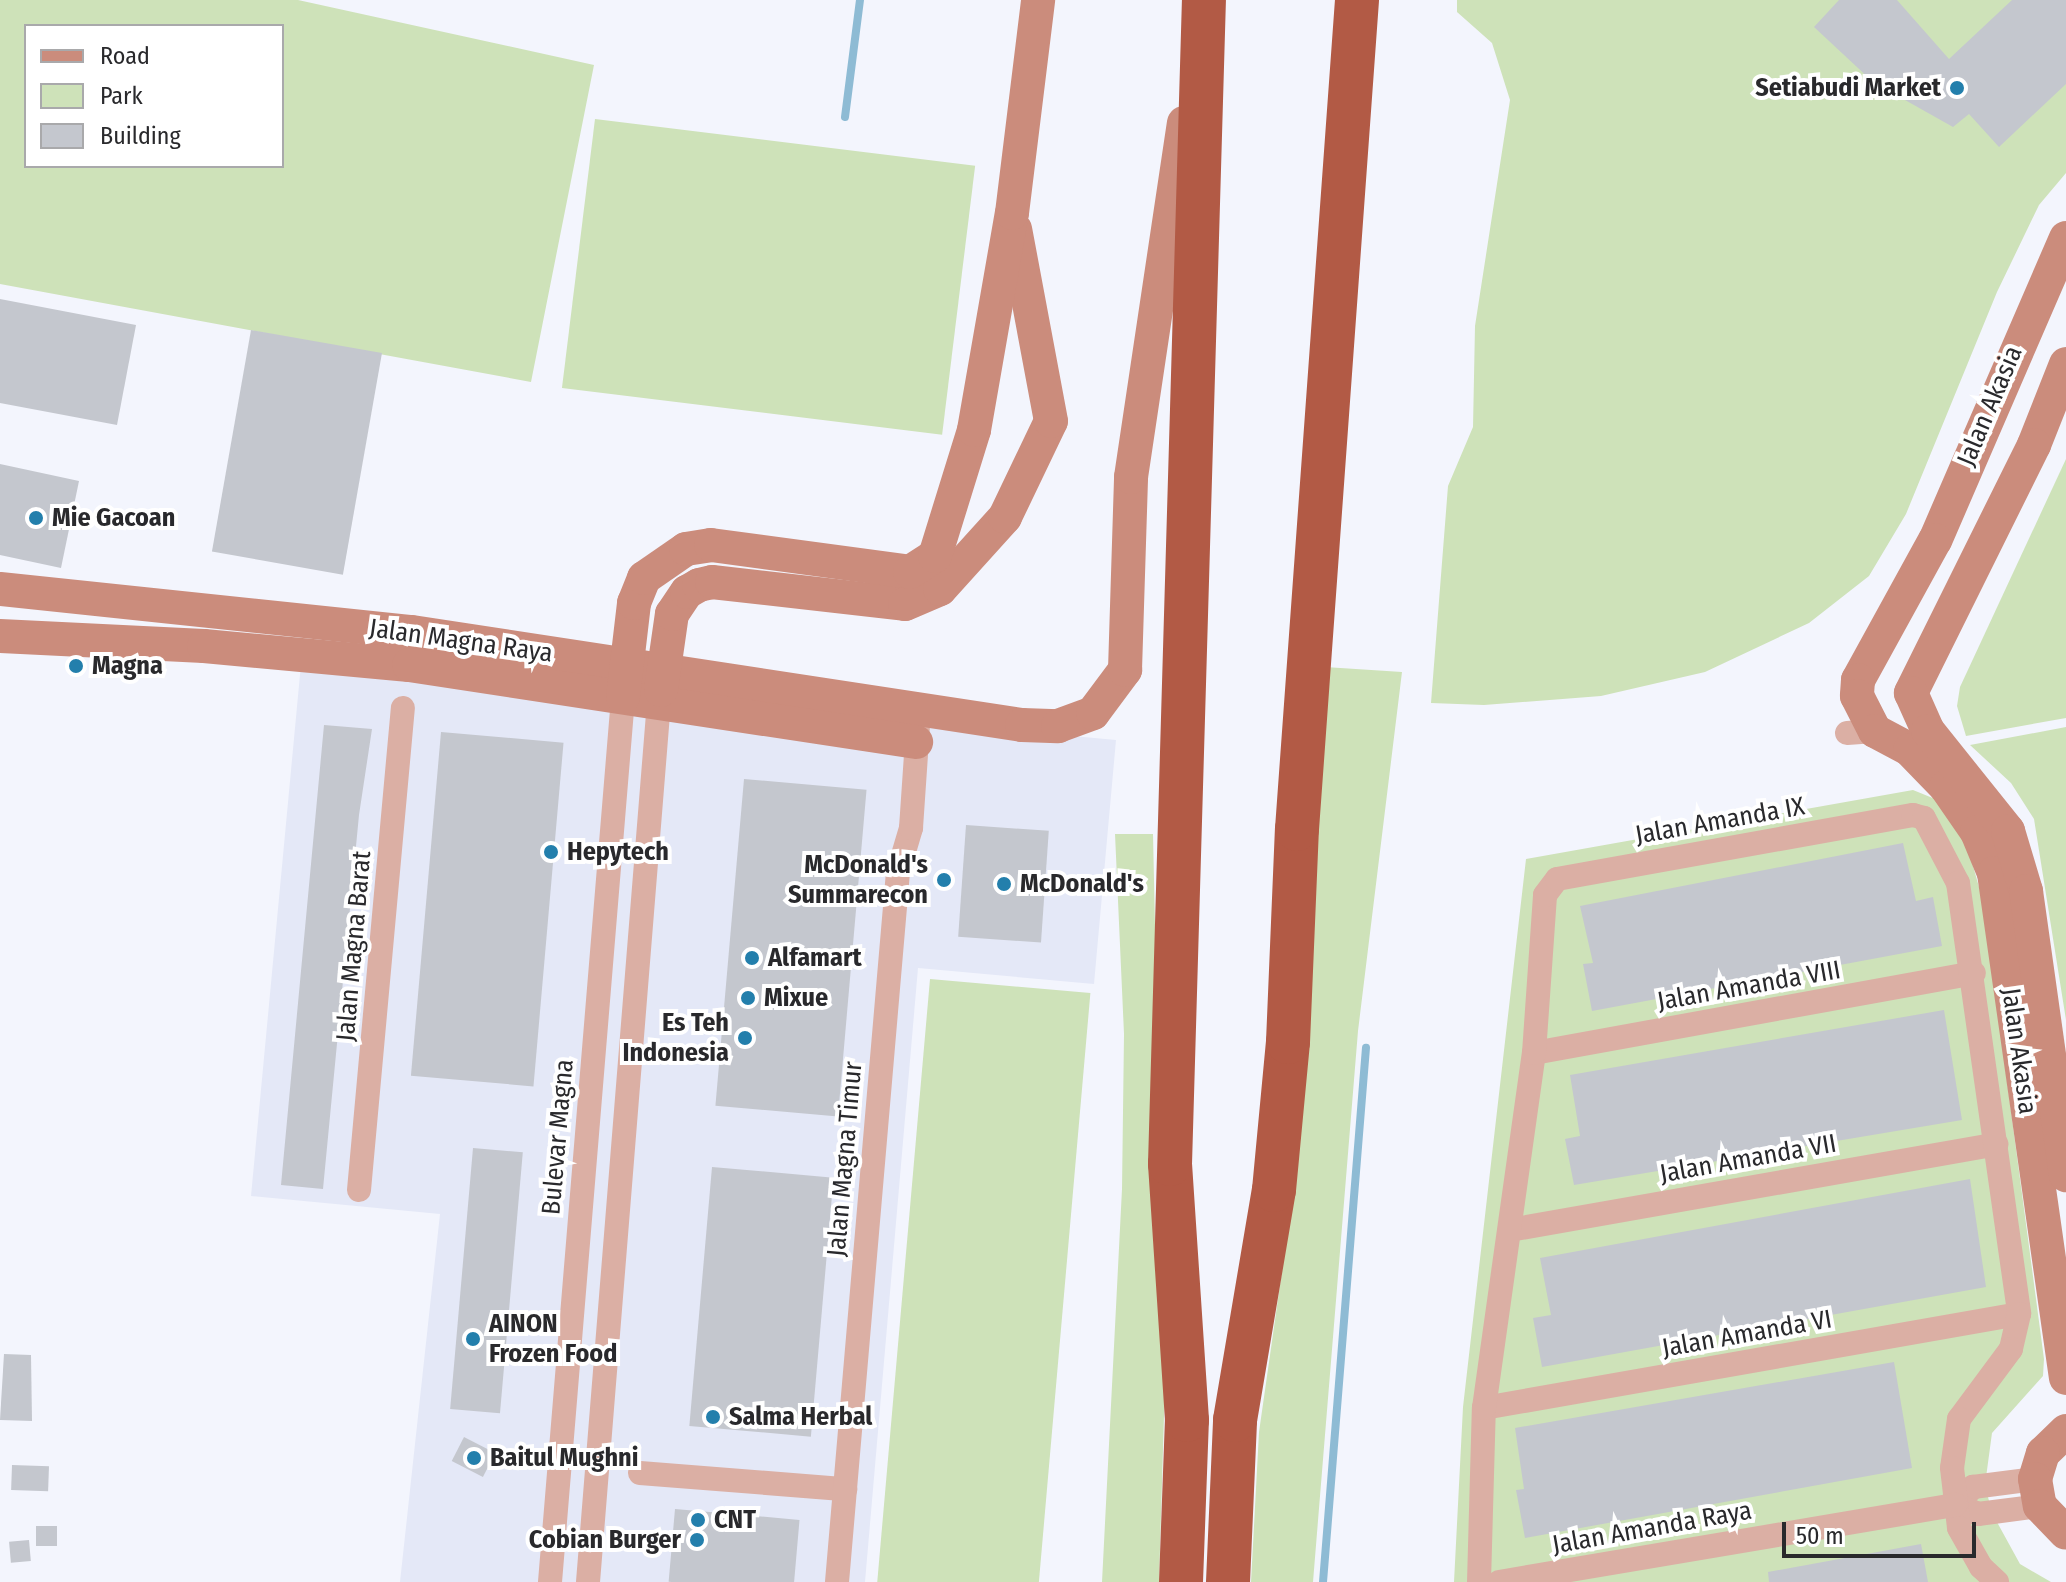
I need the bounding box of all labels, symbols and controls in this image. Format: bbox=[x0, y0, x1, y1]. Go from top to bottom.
legend bbox=[24, 24, 284, 168]
text: Road bbox=[100, 42, 150, 70]
place label: Setiabudi Market bbox=[1755, 72, 1941, 104]
marker: Setiabudi Market bbox=[1948, 79, 1966, 97]
text: Park bbox=[100, 82, 143, 110]
text: Building bbox=[100, 122, 181, 150]
street label: Jalan Akasia bbox=[1951, 341, 2029, 471]
place label: Mie Gacoan bbox=[52, 502, 175, 534]
marker: Mie Gacoan bbox=[27, 509, 45, 527]
street label: Jalan Magna Raya bbox=[367, 613, 555, 669]
place label: Magna bbox=[92, 650, 163, 682]
marker: Magna bbox=[67, 657, 85, 675]
street label: Jalan Amanda IX bbox=[1633, 791, 1807, 851]
place label: Hepytech bbox=[567, 836, 669, 868]
marker: Hepytech bbox=[542, 843, 560, 861]
street label: Jalan Magna Barat bbox=[330, 849, 378, 1043]
place label: McDonald's Summarecon bbox=[788, 849, 928, 910]
place label: McDonald's bbox=[1020, 868, 1144, 900]
marker: McDonald's Summarecon bbox=[935, 871, 953, 889]
marker: McDonald's bbox=[995, 875, 1013, 893]
place label: Alfamart bbox=[768, 942, 862, 974]
marker: Alfamart bbox=[743, 949, 761, 967]
street label: Jalan Amanda VIII bbox=[1655, 955, 1843, 1017]
place label: Mixue bbox=[764, 982, 828, 1014]
street label: Jalan Akasia bbox=[1995, 986, 2043, 1116]
marker: Mixue bbox=[739, 989, 757, 1007]
place label: Es Teh Indonesia bbox=[622, 1007, 729, 1068]
marker: Es Teh Indonesia bbox=[736, 1029, 754, 1047]
street label: Bulevar Magna bbox=[536, 1058, 580, 1216]
street label: Jalan Magna Timur bbox=[821, 1060, 869, 1258]
street label: Jalan Amanda VII bbox=[1657, 1128, 1839, 1190]
street label: Jalan Amanda VI bbox=[1660, 1304, 1834, 1364]
place label: AINON Frozen Food bbox=[489, 1308, 617, 1370]
marker: AINON Frozen Food bbox=[464, 1330, 482, 1348]
place label: Salma Herbal bbox=[729, 1401, 872, 1433]
marker: Salma Herbal bbox=[704, 1408, 722, 1426]
place label: Baitul Mughni bbox=[490, 1442, 638, 1474]
marker: Baitul Mughni bbox=[465, 1449, 483, 1467]
street label: Jalan Amanda Raya bbox=[1550, 1495, 1754, 1561]
place label: CNT bbox=[714, 1504, 756, 1536]
scale bar bbox=[1786, 1506, 1980, 1556]
marker: CNT bbox=[689, 1511, 707, 1529]
text: 50 m bbox=[1796, 1522, 1844, 1550]
place label: Cobian Burger bbox=[529, 1524, 681, 1556]
marker: Cobian Burger bbox=[688, 1531, 706, 1549]

